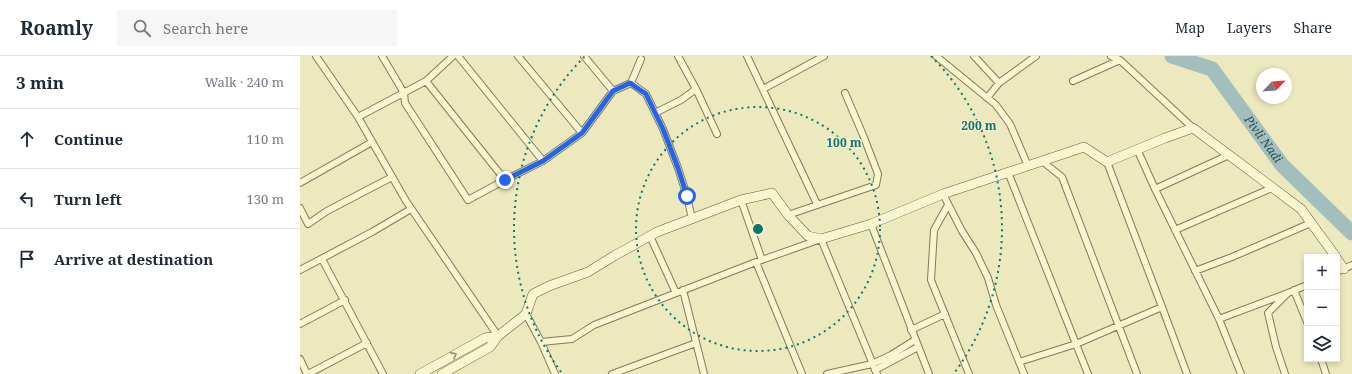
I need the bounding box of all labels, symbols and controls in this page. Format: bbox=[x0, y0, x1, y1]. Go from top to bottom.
search box bbox=[117, 10, 397, 46]
text: Roamly bbox=[20, 15, 93, 41]
icon: search bbox=[131, 17, 153, 39]
text: Search here bbox=[163, 18, 248, 38]
text: Map bbox=[1175, 18, 1205, 37]
text: Layers bbox=[1227, 18, 1272, 37]
text: Share bbox=[1294, 18, 1332, 37]
north arrow bbox=[1256, 68, 1292, 104]
text: 3 min bbox=[16, 71, 64, 94]
text: Walk · 240 m bbox=[205, 73, 284, 91]
water label: Pivli Nadi bbox=[1240, 111, 1287, 166]
text: 200 m bbox=[961, 117, 997, 134]
icon: ahead bbox=[16, 128, 38, 150]
text: Continue bbox=[54, 129, 123, 149]
text: 110 m bbox=[247, 130, 284, 148]
text: 100 m bbox=[826, 134, 862, 151]
route end bbox=[496, 171, 514, 189]
route start bbox=[678, 187, 696, 205]
icon: left bbox=[16, 188, 38, 210]
text: Turn left bbox=[54, 189, 122, 209]
text: 130 m bbox=[247, 190, 284, 208]
centre of rings bbox=[751, 222, 765, 236]
icon: arrive bbox=[16, 248, 38, 270]
text: Arrive at destination bbox=[54, 249, 213, 269]
map controls bbox=[1304, 254, 1340, 362]
button: + bbox=[1304, 254, 1340, 290]
button: − bbox=[1304, 290, 1340, 326]
button: layers bbox=[1304, 326, 1340, 362]
one-way arrow bbox=[450, 352, 458, 360]

